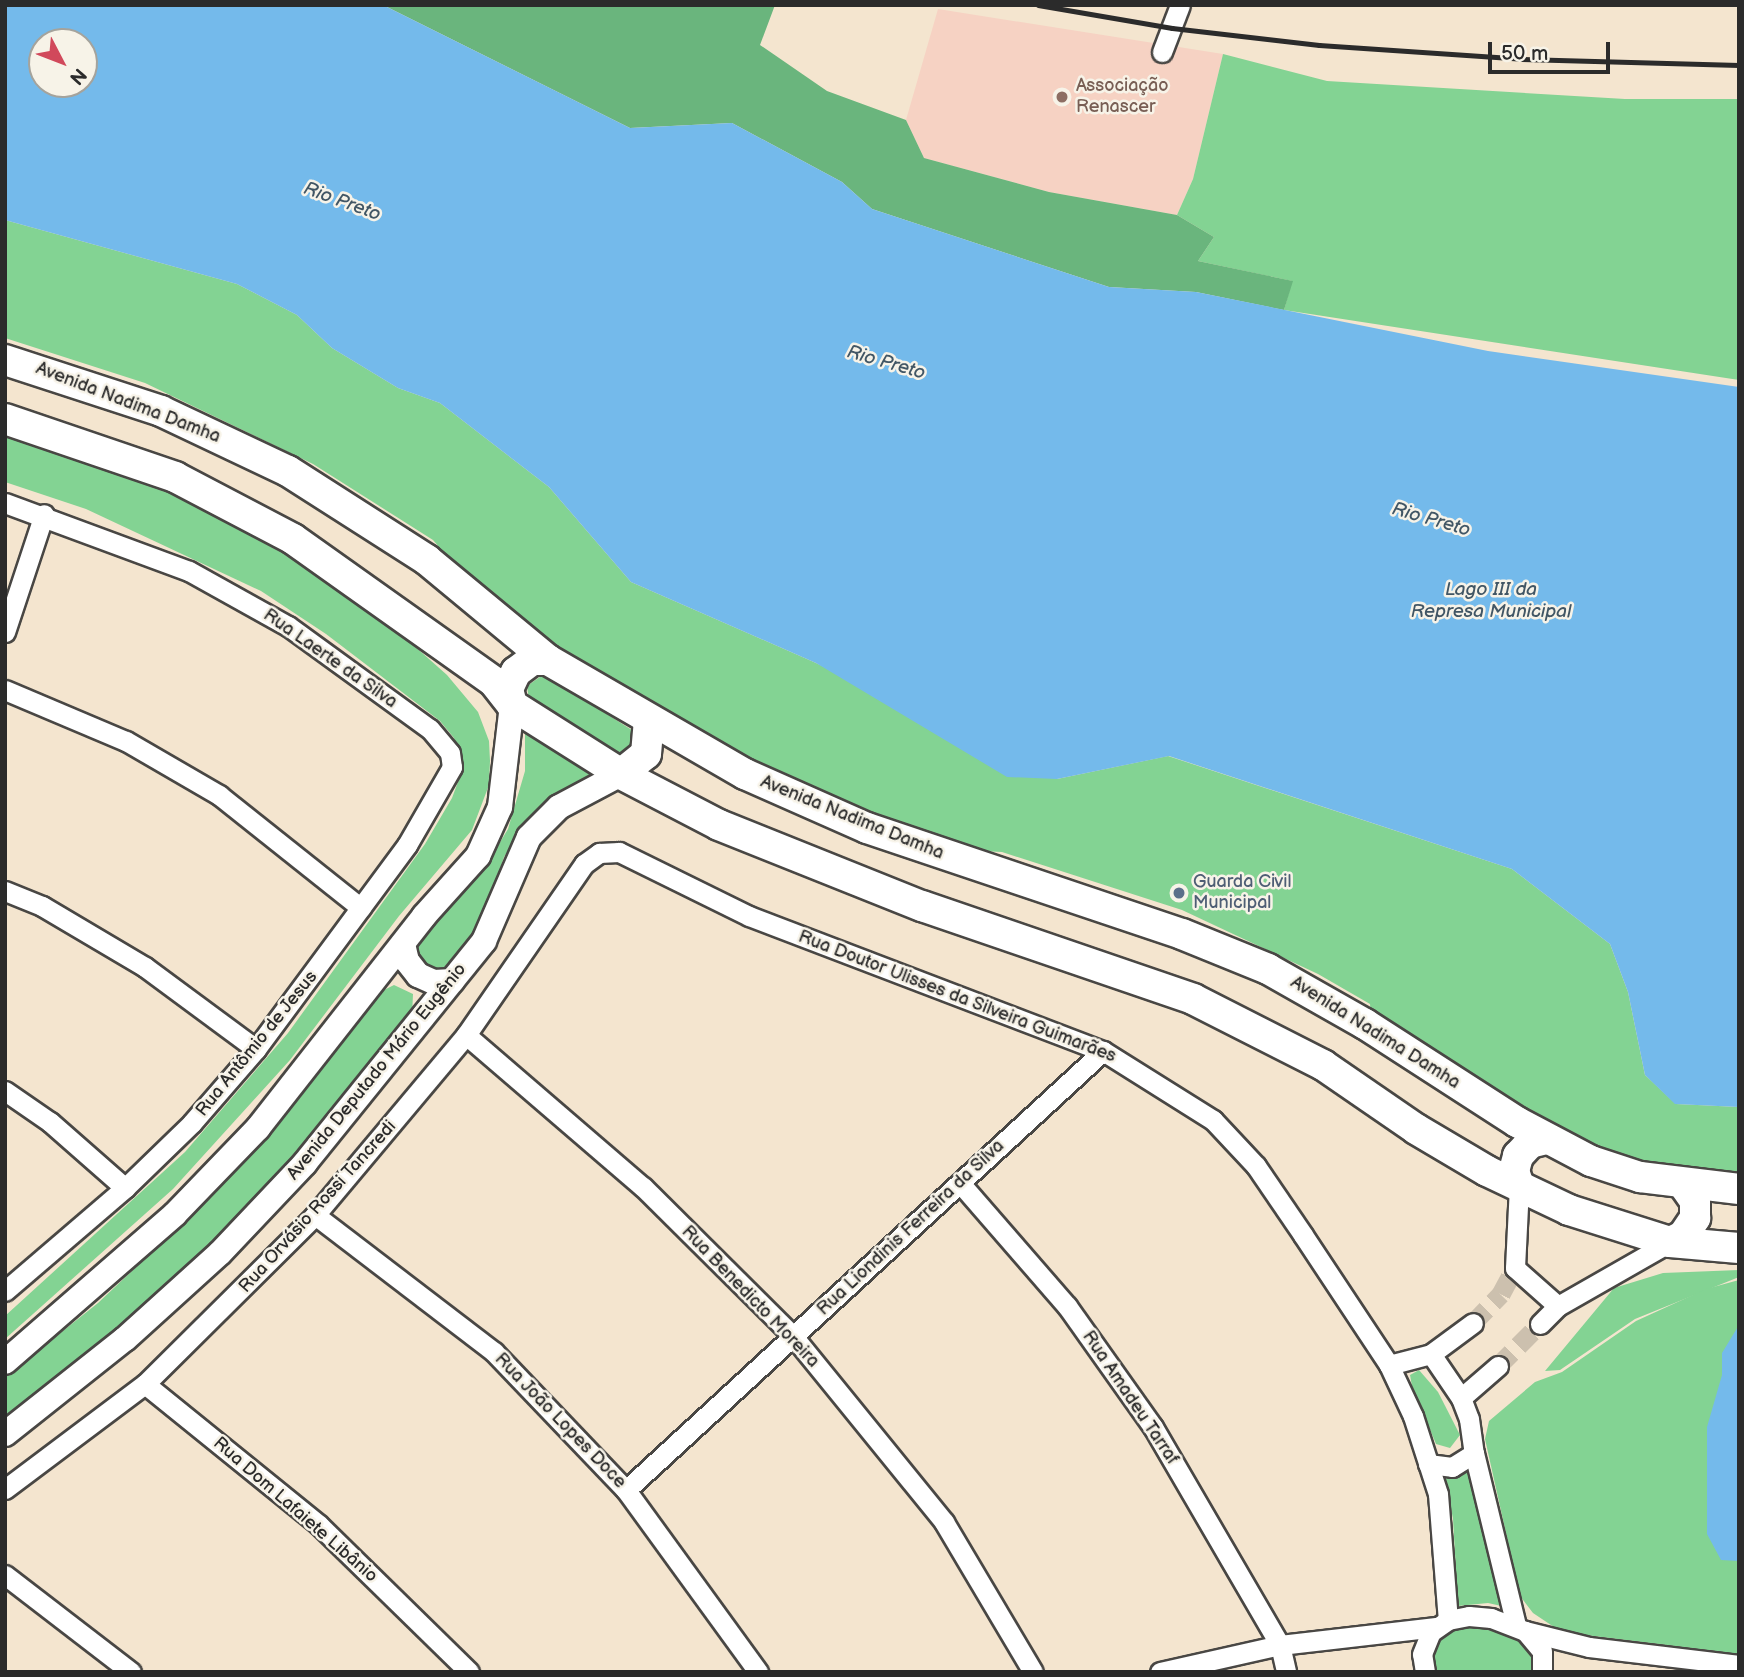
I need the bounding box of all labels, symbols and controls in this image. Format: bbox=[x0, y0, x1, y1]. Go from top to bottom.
north arrow bbox=[28, 28, 98, 98]
scale bar bbox=[1492, 28, 1614, 72]
text: 50 m bbox=[1501, 41, 1548, 66]
text: N bbox=[64, 63, 91, 89]
place label: Associação Renascer bbox=[1076, 76, 1168, 119]
marker: Associação Renascer bbox=[1054, 89, 1070, 105]
water label: Rio Preto bbox=[300, 178, 384, 226]
water label: Rio Preto bbox=[844, 341, 928, 385]
street label: Avenida Nadima Damha bbox=[33, 358, 223, 448]
water label: Rio Preto bbox=[1389, 498, 1473, 542]
water label: Lago III da Represa Municipal bbox=[1411, 579, 1571, 623]
street label: Rua Laerte da Silva bbox=[259, 605, 401, 713]
street label: Avenida Nadima Damha bbox=[757, 771, 947, 865]
place label: Guarda Civil Municipal bbox=[1193, 872, 1291, 914]
marker: Guarda Civil Municipal bbox=[1171, 885, 1187, 901]
street label: Rua Doutor Ulisses da Silveira Guimarães bbox=[795, 926, 1119, 1068]
street label: Avenida Deputado Mário Eugênio bbox=[283, 959, 471, 1185]
street label: Rua Antômio de Jesus bbox=[191, 967, 323, 1121]
street label: Avenida Nadima Damha bbox=[1286, 972, 1464, 1094]
street label: Rua Orvásio Rossi Tancredi bbox=[235, 1116, 401, 1298]
street label: Rua Liondinis Ferreira da Silva bbox=[813, 1135, 1009, 1321]
street label: Rua Benedicto Moreira bbox=[677, 1222, 823, 1372]
street label: Rua Amadeu Tarraf bbox=[1077, 1327, 1183, 1469]
street label: Rua João Lopes Doce bbox=[489, 1348, 631, 1494]
street label: Rua Dom Lafaiete Libânio bbox=[208, 1433, 382, 1587]

